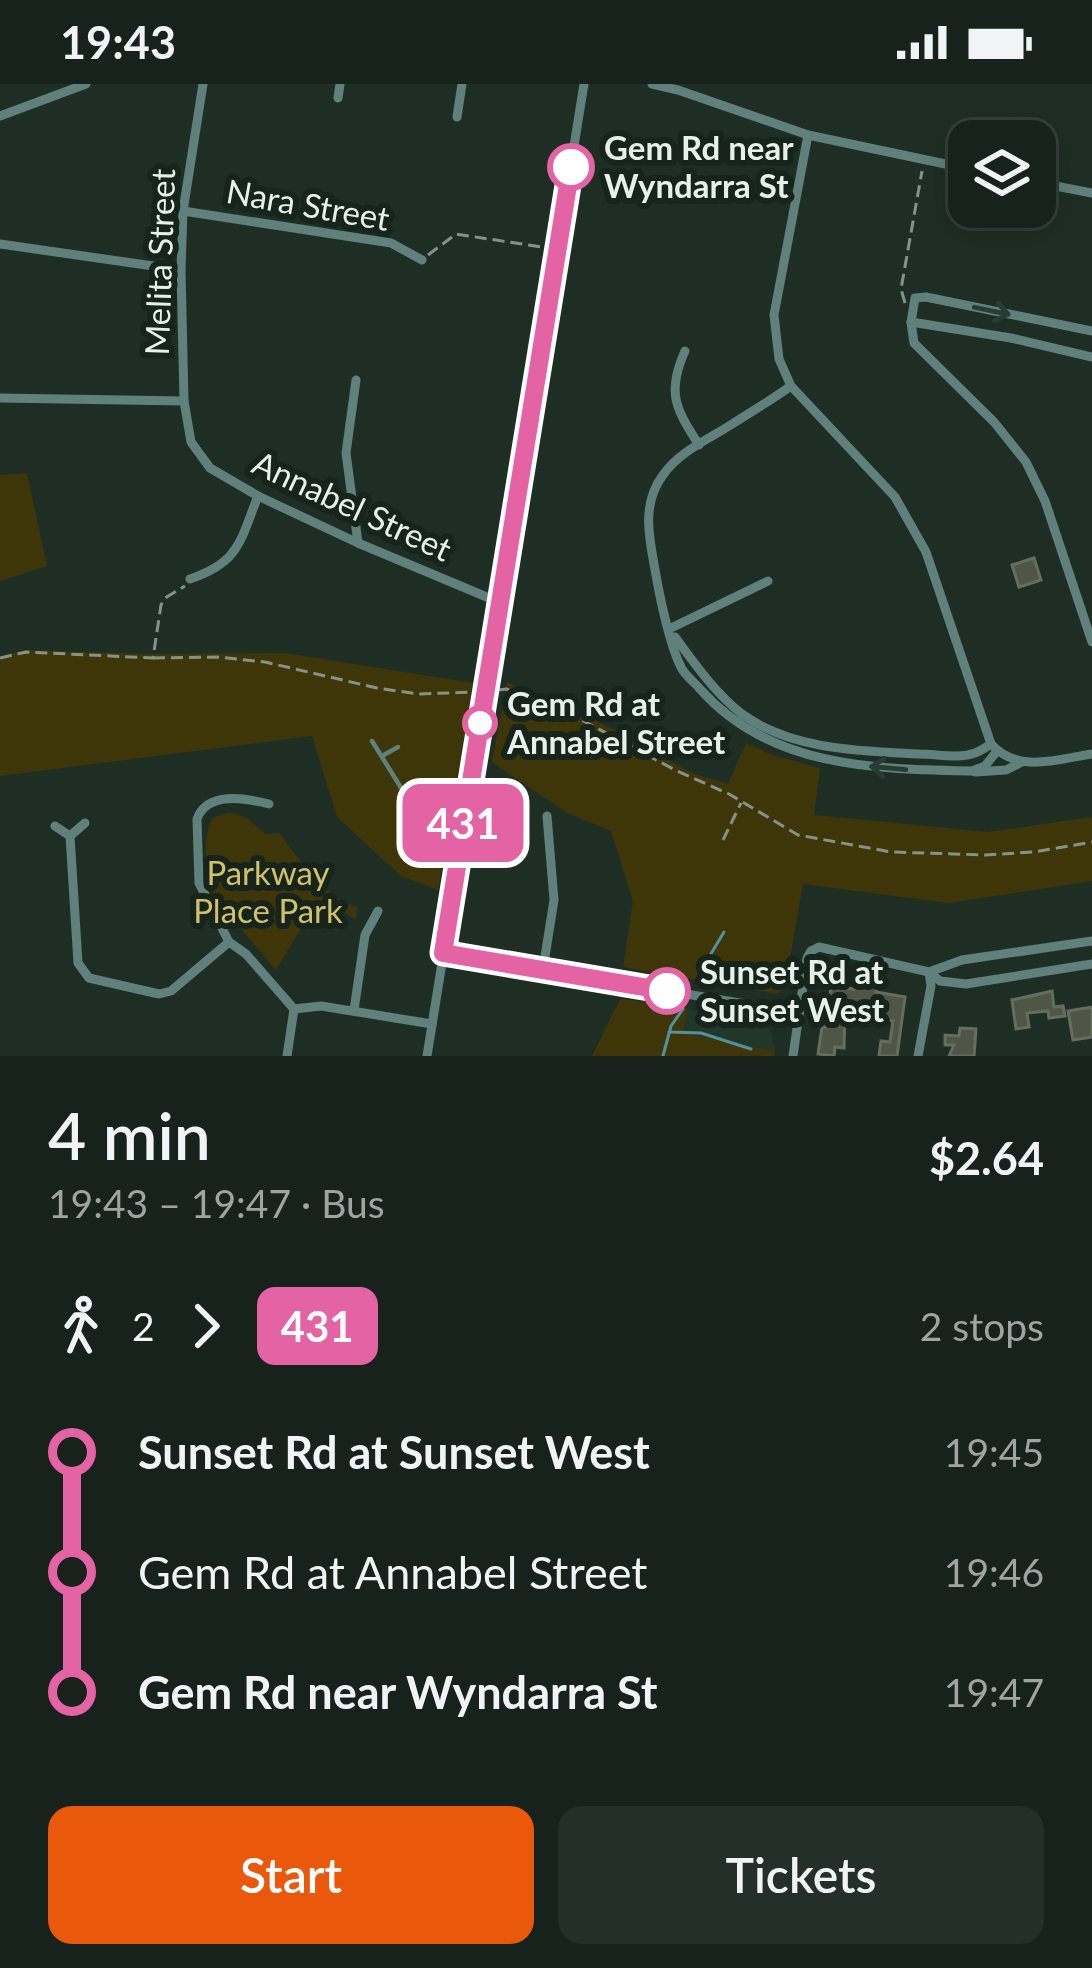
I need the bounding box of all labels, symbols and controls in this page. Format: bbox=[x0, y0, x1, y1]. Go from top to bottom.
text: 19:43 bbox=[60, 15, 176, 69]
map controls bbox=[948, 120, 1056, 228]
button: layers bbox=[948, 120, 1056, 228]
place label: Gem Rd near Wyndarra St bbox=[604, 127, 794, 205]
marker: Gem Rd near Wyndarra St bbox=[549, 145, 593, 189]
street label: Melita Street bbox=[136, 168, 182, 356]
street label: Nara Street bbox=[224, 170, 393, 238]
one-way arrow bbox=[972, 300, 1010, 323]
street label: Annabel Street bbox=[247, 442, 458, 569]
place label: Gem Rd at Annabel Street bbox=[506, 683, 726, 761]
marker: Gem Rd at Annabel Street bbox=[464, 707, 496, 739]
one-way arrow bbox=[869, 756, 908, 779]
line badge: 431 bbox=[394, 784, 532, 862]
text: 431 bbox=[426, 798, 500, 848]
park label: Parkway Place Park bbox=[193, 852, 343, 930]
place label: Sunset Rd at Sunset West bbox=[700, 951, 885, 1029]
marker: Sunset Rd at Sunset West bbox=[645, 969, 689, 1013]
text: 4 min bbox=[48, 1095, 211, 1174]
text: $2.64 bbox=[929, 1131, 1044, 1185]
text: 19:43 – 19:47 · Bus bbox=[48, 1180, 385, 1226]
icon: walk bbox=[48, 1293, 114, 1359]
icon: forward bbox=[173, 1293, 239, 1359]
text: 431 bbox=[281, 1301, 354, 1351]
text: 2 bbox=[132, 1303, 155, 1349]
text: 2 stops bbox=[920, 1303, 1044, 1349]
text: Sunset Rd at Sunset West bbox=[138, 1425, 650, 1479]
text: 19:45 bbox=[944, 1429, 1044, 1475]
text: Gem Rd at Annabel Street bbox=[138, 1545, 647, 1599]
text: 19:46 bbox=[944, 1549, 1044, 1595]
text: Gem Rd near Wyndarra St bbox=[138, 1665, 657, 1719]
text: 19:47 bbox=[944, 1669, 1044, 1715]
button: Start bbox=[48, 1806, 534, 1944]
button: Tickets bbox=[558, 1806, 1044, 1944]

